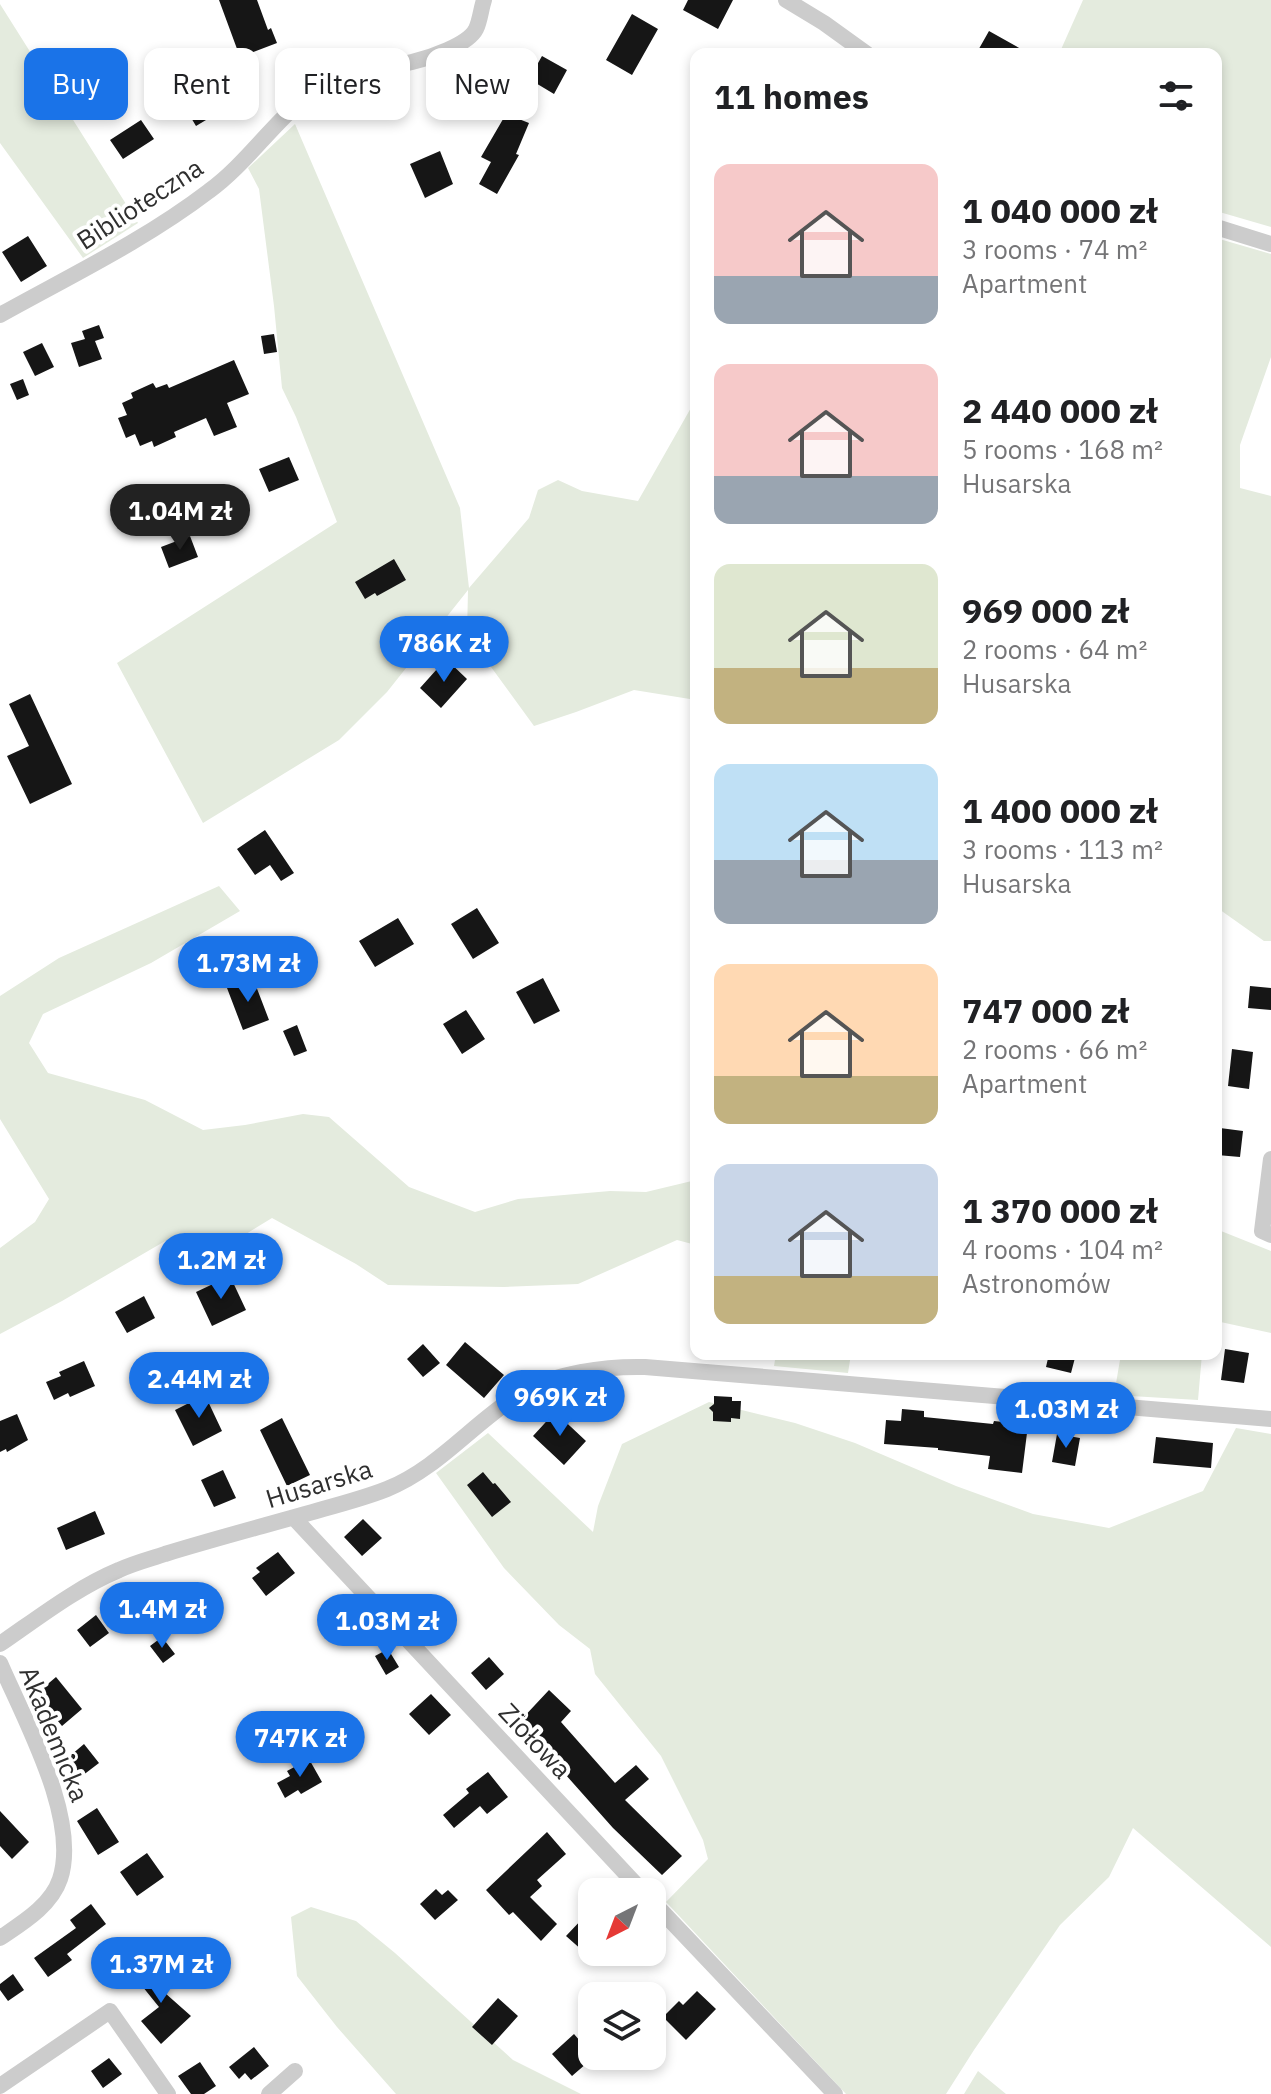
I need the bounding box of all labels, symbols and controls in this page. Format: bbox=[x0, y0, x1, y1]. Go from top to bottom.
chip: Buy bbox=[24, 48, 128, 120]
chip: Rent bbox=[144, 48, 259, 120]
chip: Filters bbox=[275, 48, 410, 120]
chip: New bbox=[426, 48, 538, 120]
text: 11 homes bbox=[714, 74, 869, 118]
icon: filters bbox=[1154, 74, 1198, 118]
street label: Biblioteczna bbox=[70, 150, 209, 257]
text: 1 040 000 zł bbox=[962, 188, 1157, 232]
icon: home bbox=[778, 196, 874, 292]
text: 3 rooms · 74 m² bbox=[962, 232, 1147, 266]
text: Apartment bbox=[962, 266, 1087, 300]
text: 2 440 000 zł bbox=[962, 388, 1157, 432]
icon: home bbox=[778, 396, 874, 492]
text: 5 rooms · 168 m² bbox=[962, 432, 1163, 466]
text: Husarska bbox=[962, 466, 1071, 500]
pin: 1.04M zł bbox=[97, 484, 263, 552]
text: 1.04M zł bbox=[128, 493, 232, 527]
text: 969 000 zł bbox=[962, 588, 1129, 632]
icon: home bbox=[778, 596, 874, 692]
pin: 786K zł bbox=[370, 616, 518, 684]
text: 786K zł bbox=[398, 625, 490, 659]
text: 2 rooms · 64 m² bbox=[962, 632, 1147, 666]
text: Husarska bbox=[962, 666, 1071, 700]
text: 1 400 000 zł bbox=[962, 788, 1157, 832]
icon: home bbox=[778, 796, 874, 892]
text: 3 rooms · 113 m² bbox=[962, 832, 1163, 866]
text: Husarska bbox=[962, 866, 1071, 900]
pin: 1.73M zł bbox=[165, 936, 331, 1004]
text: 1.73M zł bbox=[196, 945, 300, 979]
text: 747 000 zł bbox=[962, 988, 1129, 1032]
icon: home bbox=[778, 996, 874, 1092]
text: 2 rooms · 66 m² bbox=[962, 1032, 1147, 1066]
text: Apartment bbox=[962, 1066, 1087, 1100]
text: 1 370 000 zł bbox=[962, 1188, 1157, 1232]
icon: home bbox=[778, 1196, 874, 1292]
text: 4 rooms · 104 m² bbox=[962, 1232, 1163, 1266]
pin: 1.2M zł bbox=[147, 1233, 295, 1301]
text: 1.2M zł bbox=[177, 1242, 265, 1276]
text: Astronomów bbox=[962, 1266, 1111, 1300]
pin: 2.44M zł bbox=[116, 1352, 282, 1420]
text: 2.44M zł bbox=[147, 1361, 251, 1395]
pin: 969K zł bbox=[486, 1370, 634, 1438]
text: 969K zł bbox=[514, 1379, 606, 1413]
pin: 1.03M zł bbox=[983, 1382, 1149, 1450]
text: 1.03M zł bbox=[1014, 1391, 1118, 1425]
street label: Husarska bbox=[261, 1451, 376, 1515]
pin: 1.4M zł bbox=[88, 1582, 236, 1650]
text: 1.4M zł bbox=[118, 1591, 206, 1625]
pin: 1.03M zł bbox=[304, 1594, 470, 1662]
text: 1.03M zł bbox=[335, 1603, 439, 1637]
street label: Akademicka bbox=[12, 1661, 98, 1806]
street label: Ziołowa bbox=[492, 1695, 579, 1785]
pin: 747K zł bbox=[226, 1711, 374, 1779]
text: 747K zł bbox=[254, 1720, 346, 1754]
north arrow bbox=[578, 1878, 666, 1966]
map controls bbox=[578, 1878, 666, 2070]
pin: 1.37M zł bbox=[78, 1937, 244, 2005]
text: 1.37M zł bbox=[109, 1946, 213, 1980]
button: layers bbox=[578, 1982, 666, 2070]

